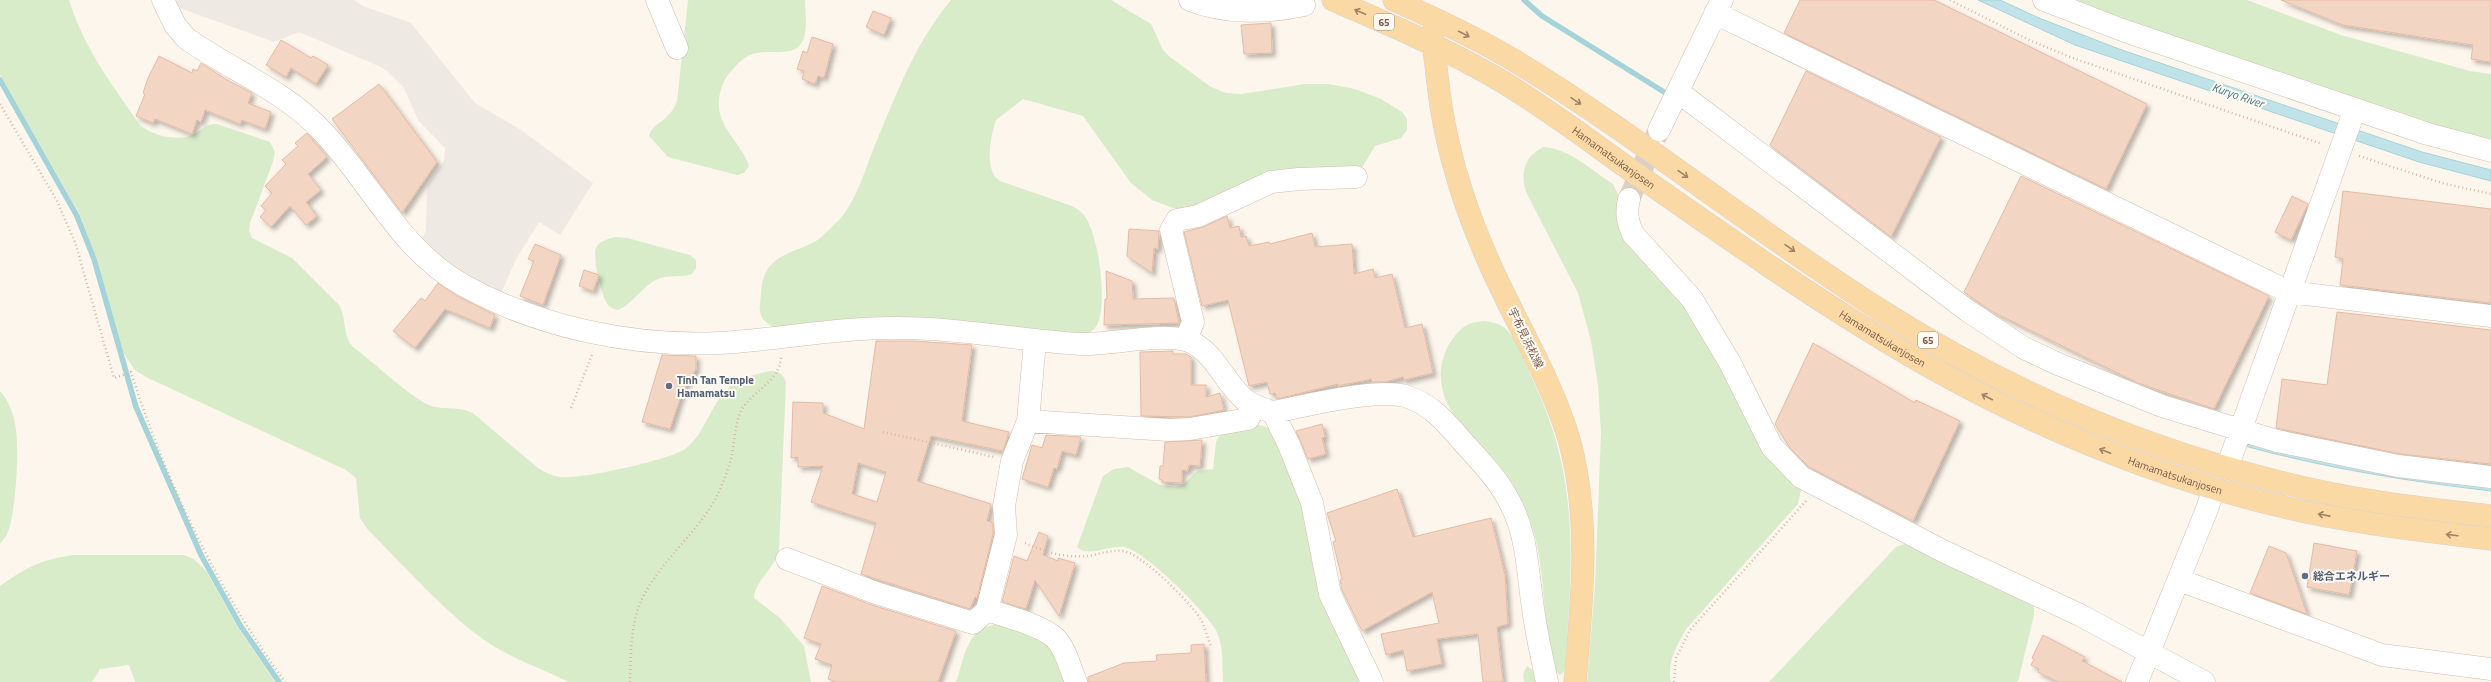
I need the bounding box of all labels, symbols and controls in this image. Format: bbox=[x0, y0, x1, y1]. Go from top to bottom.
one-way arrow bbox=[1355, 7, 1367, 15]
road number: 65 bbox=[1374, 14, 1394, 30]
one-way arrow bbox=[1458, 31, 1470, 38]
water label: Kuryo River bbox=[2210, 77, 2268, 113]
one-way arrow bbox=[1570, 97, 1581, 105]
street label: Hamamatsukanjosen bbox=[1569, 123, 1659, 193]
one-way arrow bbox=[1678, 170, 1689, 178]
one-way arrow bbox=[1784, 244, 1795, 252]
street label: 宇布見浜松線 bbox=[1504, 305, 1548, 371]
street label: Hamamatsukanjosen bbox=[1836, 306, 1929, 371]
road number: 65 bbox=[1918, 332, 1938, 348]
place label: Tinh Tan Temple Hamamatsu bbox=[677, 372, 754, 401]
marker: Tinh Tan Temple Hamamatsu bbox=[664, 381, 674, 391]
one-way arrow bbox=[1981, 393, 1993, 401]
one-way arrow bbox=[2100, 446, 2112, 454]
street label: Hamamatsukanjosen bbox=[2126, 452, 2224, 498]
one-way arrow bbox=[2318, 511, 2331, 519]
one-way arrow bbox=[2446, 531, 2459, 539]
place label: 総合エネルギー bbox=[2313, 568, 2390, 584]
marker: 総合エネルギー bbox=[2300, 571, 2310, 581]

